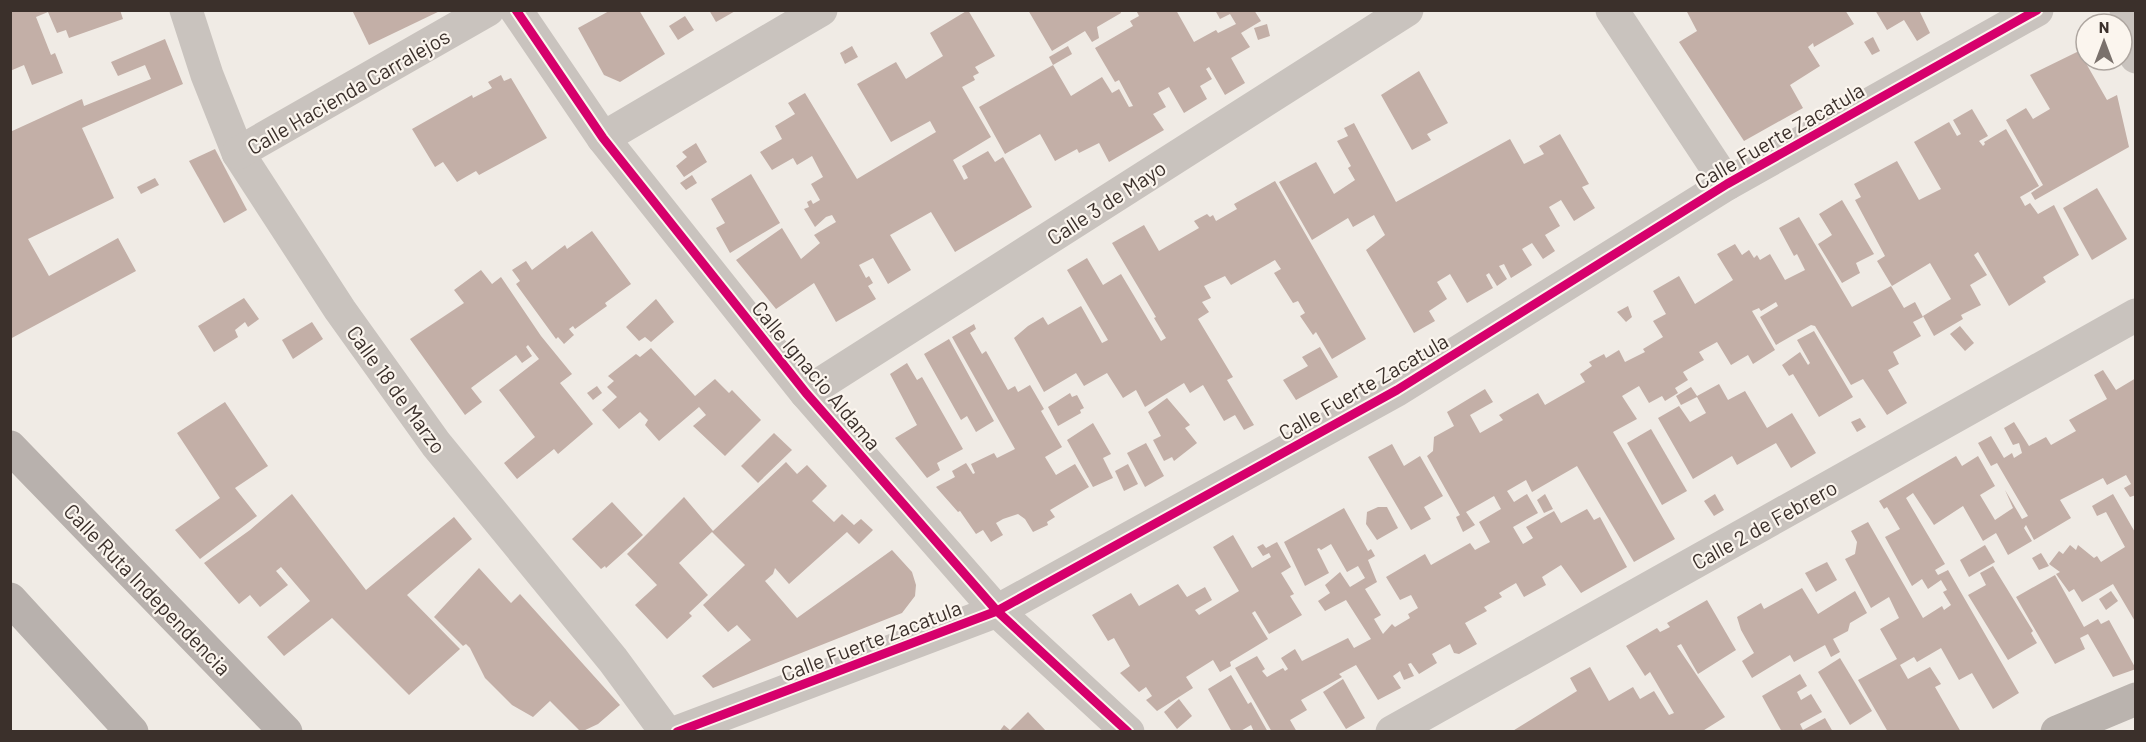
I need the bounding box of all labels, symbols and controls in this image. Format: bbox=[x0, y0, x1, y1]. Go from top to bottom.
north arrow bbox=[2074, 12, 2134, 72]
text: N bbox=[2099, 17, 2109, 36]
street label: Calle Hacienda Carralejos bbox=[242, 23, 454, 159]
street label: Calle Fuerte Zacatula bbox=[1690, 76, 1868, 194]
street label: Calle 3 de Mayo bbox=[1042, 154, 1170, 250]
street label: Calle Ignacio Aldama bbox=[747, 295, 887, 455]
street label: Calle 18 de Marzo bbox=[342, 320, 452, 458]
street label: Calle Fuerte Zacatula bbox=[1274, 327, 1452, 445]
street label: Calle 2 de Febrero bbox=[1687, 474, 1841, 574]
street label: Calle Ruta Independencia bbox=[59, 498, 237, 680]
street label: Calle Fuerte Zacatula bbox=[777, 594, 965, 686]

